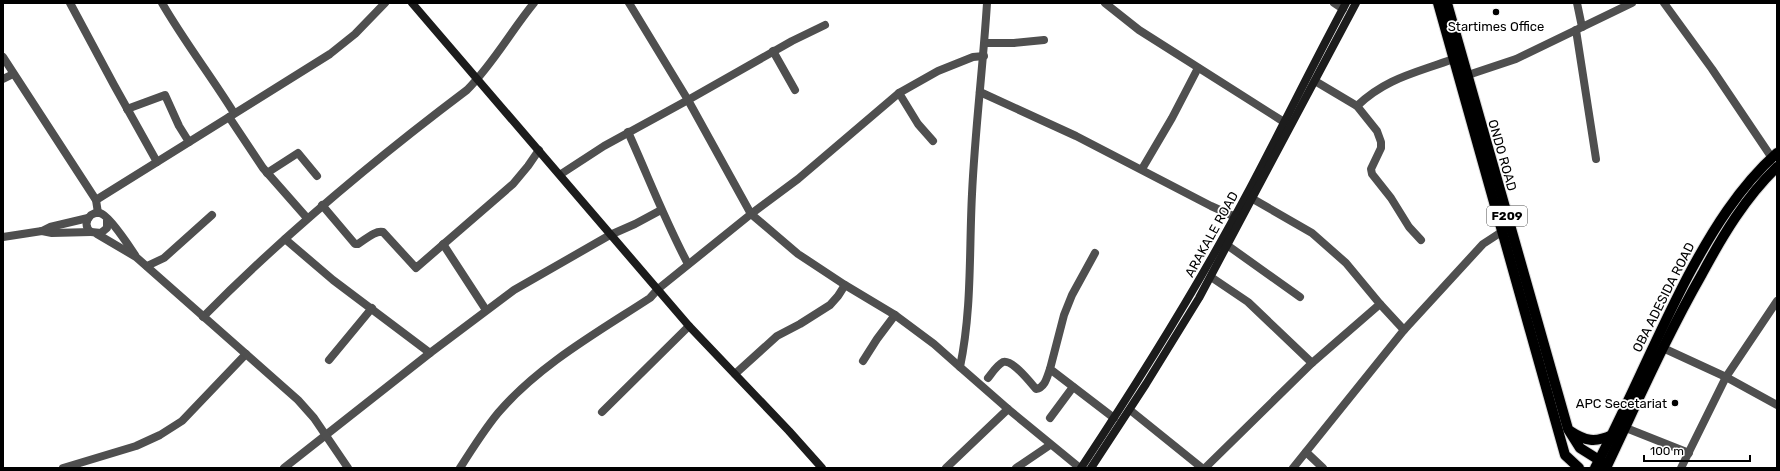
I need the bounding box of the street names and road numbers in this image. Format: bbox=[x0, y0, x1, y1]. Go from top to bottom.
street label: ONDO ROAD bbox=[1485, 118, 1520, 193]
street label: ARAKALE ROAD bbox=[1182, 189, 1241, 280]
road number: F209 bbox=[1487, 206, 1527, 226]
street label: OBA ADESIDA ROAD bbox=[1629, 240, 1698, 355]

